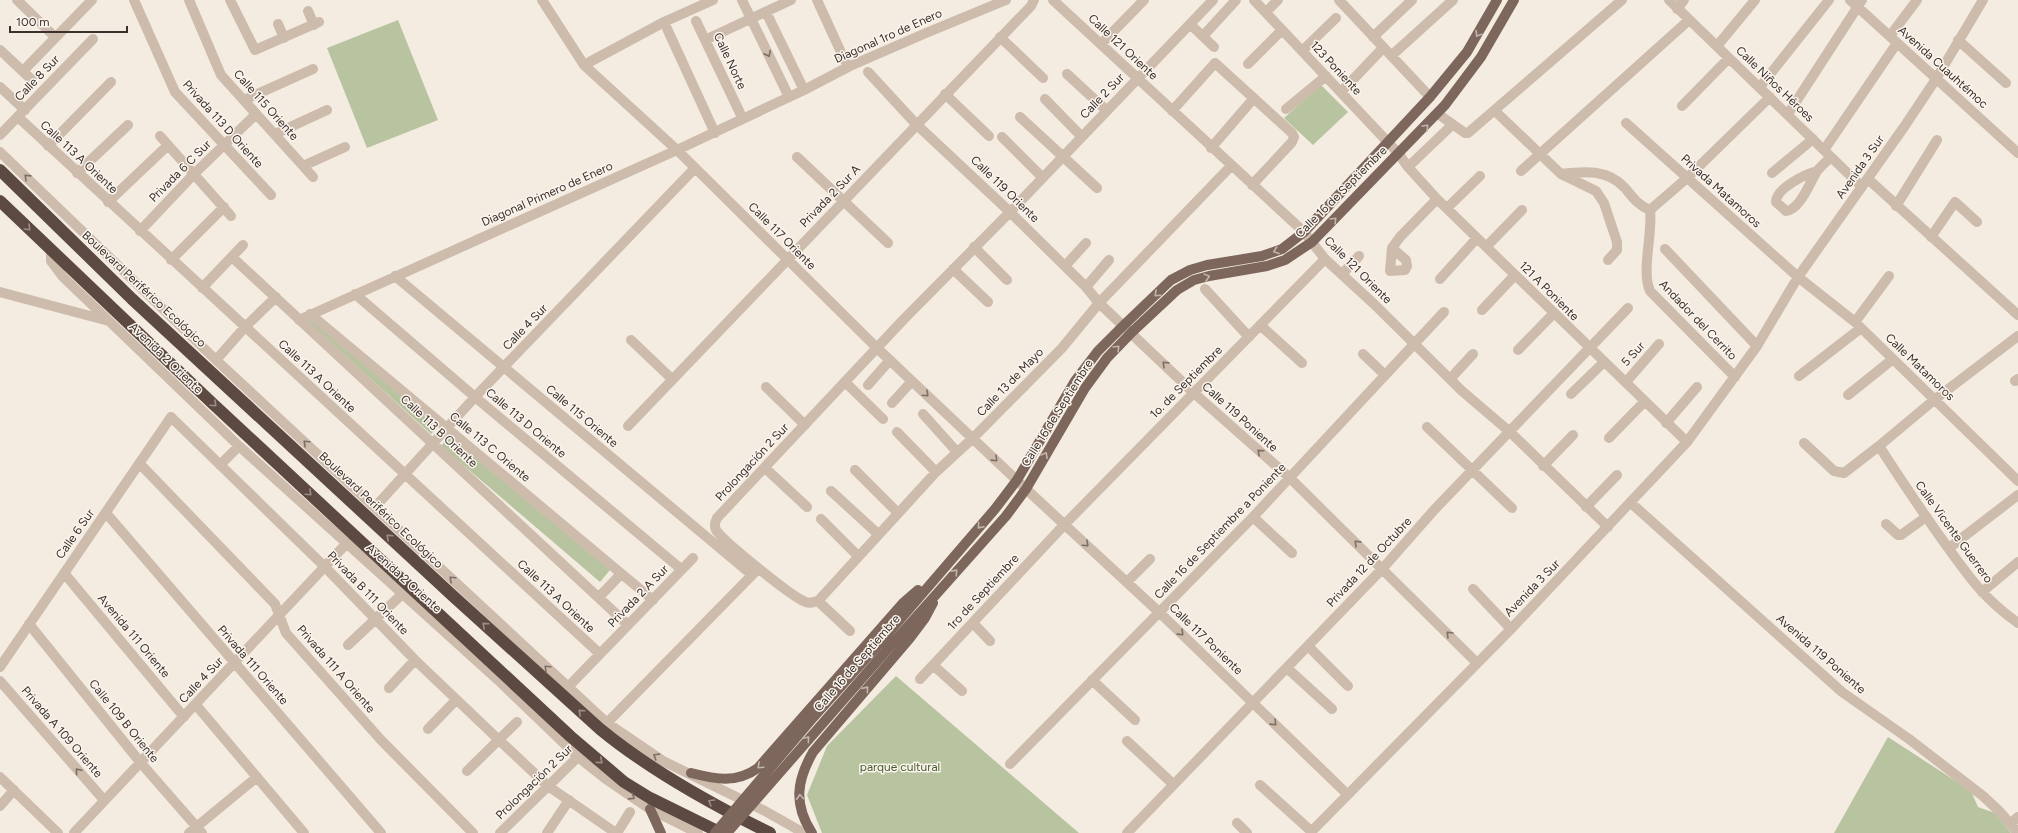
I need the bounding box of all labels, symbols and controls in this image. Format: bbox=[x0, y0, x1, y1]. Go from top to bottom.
street label: Diagonal 1ro de Enero bbox=[832, 6, 944, 66]
scale bar bbox=[10, 8, 127, 34]
street label: Calle 121 Oriente bbox=[1085, 11, 1161, 83]
text: 100 m bbox=[16, 15, 50, 29]
street label: Avenida Cuauhtémoc bbox=[1895, 23, 1991, 111]
street label: Calle Norte bbox=[711, 30, 749, 92]
one-way arrow bbox=[1476, 30, 1483, 37]
street label: 123 Poniente bbox=[1307, 38, 1365, 98]
street label: Calle Niños Héroes bbox=[1733, 43, 1817, 125]
one-way arrow bbox=[763, 49, 771, 57]
street label: Calle 8 Sur bbox=[12, 52, 62, 104]
street label: Calle 115 Oriente bbox=[231, 67, 302, 143]
street label: Calle 2 Sur bbox=[1077, 71, 1127, 121]
street label: Privada 113 D Oriente bbox=[180, 77, 266, 171]
street label: Calle 113 A Oriente bbox=[37, 118, 121, 197]
one-way arrow bbox=[1421, 124, 1429, 132]
street label: Avenida 3 Sur bbox=[1833, 133, 1887, 201]
street label: Privada 6 C Sur bbox=[146, 137, 214, 205]
street label: Calle 16 de Septiembre bbox=[1292, 143, 1390, 241]
street label: Privada Matamoros bbox=[1678, 151, 1764, 231]
street label: Calle 119 Oriente bbox=[968, 153, 1042, 225]
street label: Diagonal Primero de Enero bbox=[479, 159, 615, 229]
street label: Privada 2 Sur A bbox=[797, 162, 863, 230]
one-way arrow bbox=[24, 175, 31, 182]
street label: Calle 117 Oriente bbox=[745, 199, 819, 273]
one-way arrow bbox=[1330, 217, 1337, 225]
one-way arrow bbox=[23, 223, 31, 231]
street label: Boulevard Periférico Ecológico bbox=[79, 228, 209, 350]
street label: Calle 121 Oriente bbox=[1321, 233, 1395, 307]
one-way arrow bbox=[1273, 246, 1280, 255]
street label: 121 A Poniente bbox=[1516, 258, 1582, 324]
one-way arrow bbox=[1204, 273, 1211, 281]
street label: Andador del Cerrito bbox=[1656, 277, 1740, 363]
one-way arrow bbox=[1154, 289, 1162, 297]
street label: Calle 4 Sur bbox=[500, 301, 550, 353]
street label: Avenida 2 Oriente bbox=[126, 319, 206, 397]
street label: Calle Matamoros bbox=[1883, 331, 1958, 404]
street label: Calle 113 A Oriente bbox=[275, 337, 359, 416]
street label: 5 Sur bbox=[1618, 339, 1648, 369]
street label: 1o. de Septiembre bbox=[1147, 343, 1225, 421]
street label: Calle 13 de Mayo bbox=[974, 345, 1046, 419]
one-way arrow bbox=[1112, 345, 1120, 353]
street label: Calle 16 de Septiembre bbox=[1018, 357, 1096, 469]
one-way arrow bbox=[1162, 361, 1170, 369]
street label: Calle 119 Poniente bbox=[1199, 379, 1281, 455]
street label: Calle 115 Oriente bbox=[543, 382, 621, 451]
street label: Calle 113 D Oriente bbox=[483, 385, 569, 461]
one-way arrow bbox=[921, 389, 929, 397]
street label: Calle 113 B Oriente bbox=[398, 392, 481, 470]
one-way arrow bbox=[209, 400, 217, 407]
street label: Calle 113 C Oriente bbox=[447, 409, 534, 485]
street label: Prolongación 2 Sur bbox=[712, 420, 792, 504]
one-way arrow bbox=[303, 440, 311, 448]
street label: Boulevard Periférico Ecológico bbox=[316, 449, 446, 571]
one-way arrow bbox=[1258, 450, 1265, 457]
one-way arrow bbox=[1041, 452, 1048, 460]
one-way arrow bbox=[990, 454, 998, 462]
street label: Calle 16 de Septiembre a Poniente bbox=[1151, 460, 1289, 602]
street label: Calle Vicente Guerrero bbox=[1912, 478, 1996, 586]
one-way arrow bbox=[304, 488, 312, 495]
street label: Calle 6 Sur bbox=[53, 506, 97, 562]
street label: Privada 12 de Octubre bbox=[1324, 514, 1415, 610]
one-way arrow bbox=[977, 521, 984, 529]
one-way arrow bbox=[386, 534, 394, 541]
one-way arrow bbox=[1081, 539, 1089, 546]
one-way arrow bbox=[1354, 540, 1362, 548]
street label: Avenida 2 Oriente bbox=[364, 541, 445, 616]
street label: Privada B 111 Oriente bbox=[325, 548, 412, 638]
street label: 1ro de Septiembre bbox=[944, 551, 1022, 633]
street label: Calle 113 A Oriente bbox=[514, 557, 598, 636]
street label: Avenida 3 Sur bbox=[1501, 557, 1563, 619]
street label: Privada 2 A Sur bbox=[605, 562, 671, 630]
one-way arrow bbox=[950, 570, 957, 577]
one-way arrow bbox=[449, 576, 457, 584]
street label: Avenida 111 Oriente bbox=[95, 591, 173, 681]
street label: Calle 117 Poniente bbox=[1166, 600, 1246, 678]
street label: Calle 16 de Septiembre bbox=[811, 611, 903, 714]
street label: Avenida 119 Poniente bbox=[1774, 611, 1869, 697]
street label: Privada 111 A Oriente bbox=[294, 622, 378, 716]
one-way arrow bbox=[482, 622, 490, 630]
street label: Privada 111 Oriente bbox=[215, 623, 291, 708]
one-way arrow bbox=[1176, 628, 1183, 635]
one-way arrow bbox=[1446, 632, 1454, 639]
street label: Calle 4 Sur bbox=[176, 654, 226, 706]
one-way arrow bbox=[544, 665, 552, 673]
street label: Calle 109 B Oriente bbox=[86, 677, 162, 766]
street label: Privada A 109 Oriente bbox=[19, 684, 106, 781]
one-way arrow bbox=[861, 686, 868, 694]
one-way arrow bbox=[578, 709, 586, 717]
one-way arrow bbox=[1269, 718, 1277, 726]
one-way arrow bbox=[803, 737, 810, 744]
street label: Prolongación 2 Sur bbox=[493, 742, 575, 822]
one-way arrow bbox=[653, 753, 660, 761]
one-way arrow bbox=[595, 757, 603, 764]
park label: parque cultural bbox=[860, 760, 940, 774]
one-way arrow bbox=[757, 761, 764, 768]
one-way arrow bbox=[76, 768, 83, 775]
one-way arrow bbox=[627, 792, 634, 799]
one-way arrow bbox=[795, 794, 804, 800]
one-way arrow bbox=[708, 799, 715, 806]

